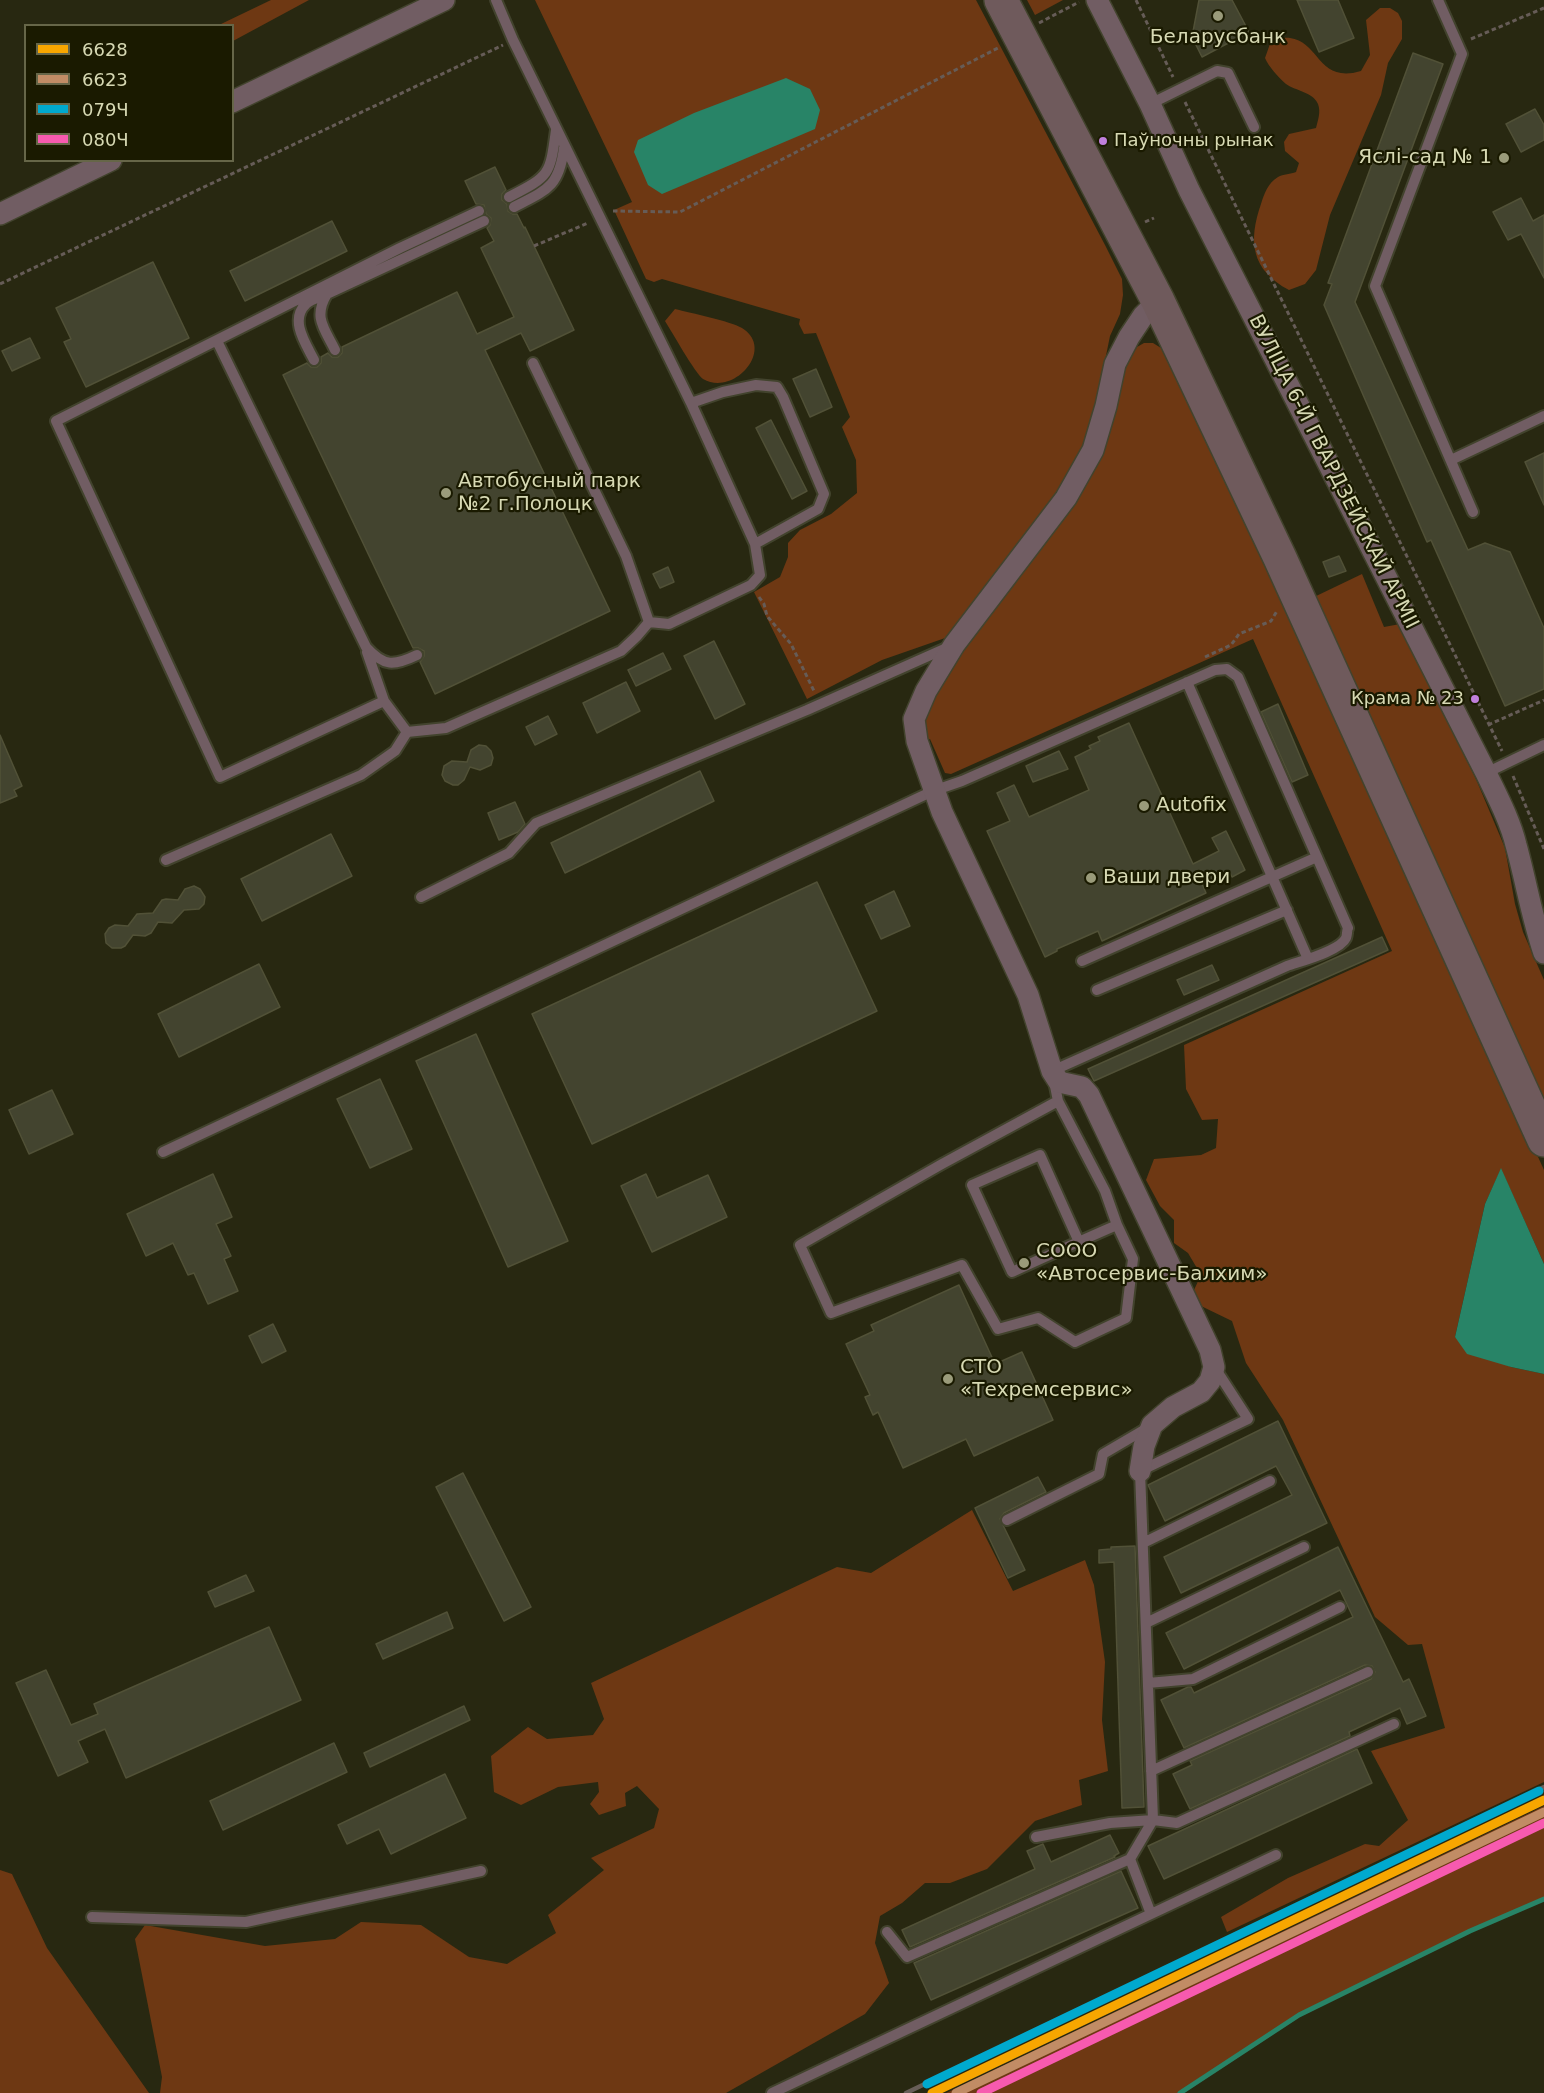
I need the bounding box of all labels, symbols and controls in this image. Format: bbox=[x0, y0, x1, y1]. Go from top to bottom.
marker: Беларусбанк bbox=[1211, 9, 1225, 23]
legend bbox=[24, 24, 234, 162]
place label: Беларусбанк bbox=[1150, 26, 1286, 50]
text: 6628 bbox=[82, 39, 128, 60]
text: 6623 bbox=[82, 69, 128, 90]
text: 079Ч bbox=[82, 99, 129, 120]
text: 080Ч bbox=[82, 129, 129, 150]
place label: Паўночны рынак bbox=[1114, 130, 1274, 152]
marker: Паўночны рынак bbox=[1097, 135, 1109, 147]
place label: Яслі-сад № 1 bbox=[1358, 146, 1492, 170]
marker: Яслі-сад № 1 bbox=[1497, 151, 1511, 165]
street label: ВУЛІЦА 6-Й ГВАРДЗЕЙСКАЙ АРМІІ bbox=[1243, 311, 1423, 633]
place label: Автобусный парк №2 г.Полоцк bbox=[458, 470, 641, 517]
marker: Автобусный парк №2 г.Полоцк bbox=[439, 486, 453, 500]
place label: Крама № 23 bbox=[1351, 688, 1464, 710]
marker: Крама № 23 bbox=[1469, 693, 1481, 705]
place label: Autofix bbox=[1156, 794, 1227, 818]
marker: Autofix bbox=[1137, 799, 1151, 813]
place label: Ваши двери bbox=[1103, 866, 1230, 890]
marker: Ваши двери bbox=[1084, 871, 1098, 885]
place label: СООО «Автосервис-Балхим» bbox=[1036, 1240, 1268, 1287]
marker: СООО «Автосервис-Балхим» bbox=[1017, 1256, 1031, 1270]
place label: СТО «Техремсервис» bbox=[960, 1356, 1133, 1403]
marker: СТО «Техремсервис» bbox=[941, 1372, 955, 1386]

